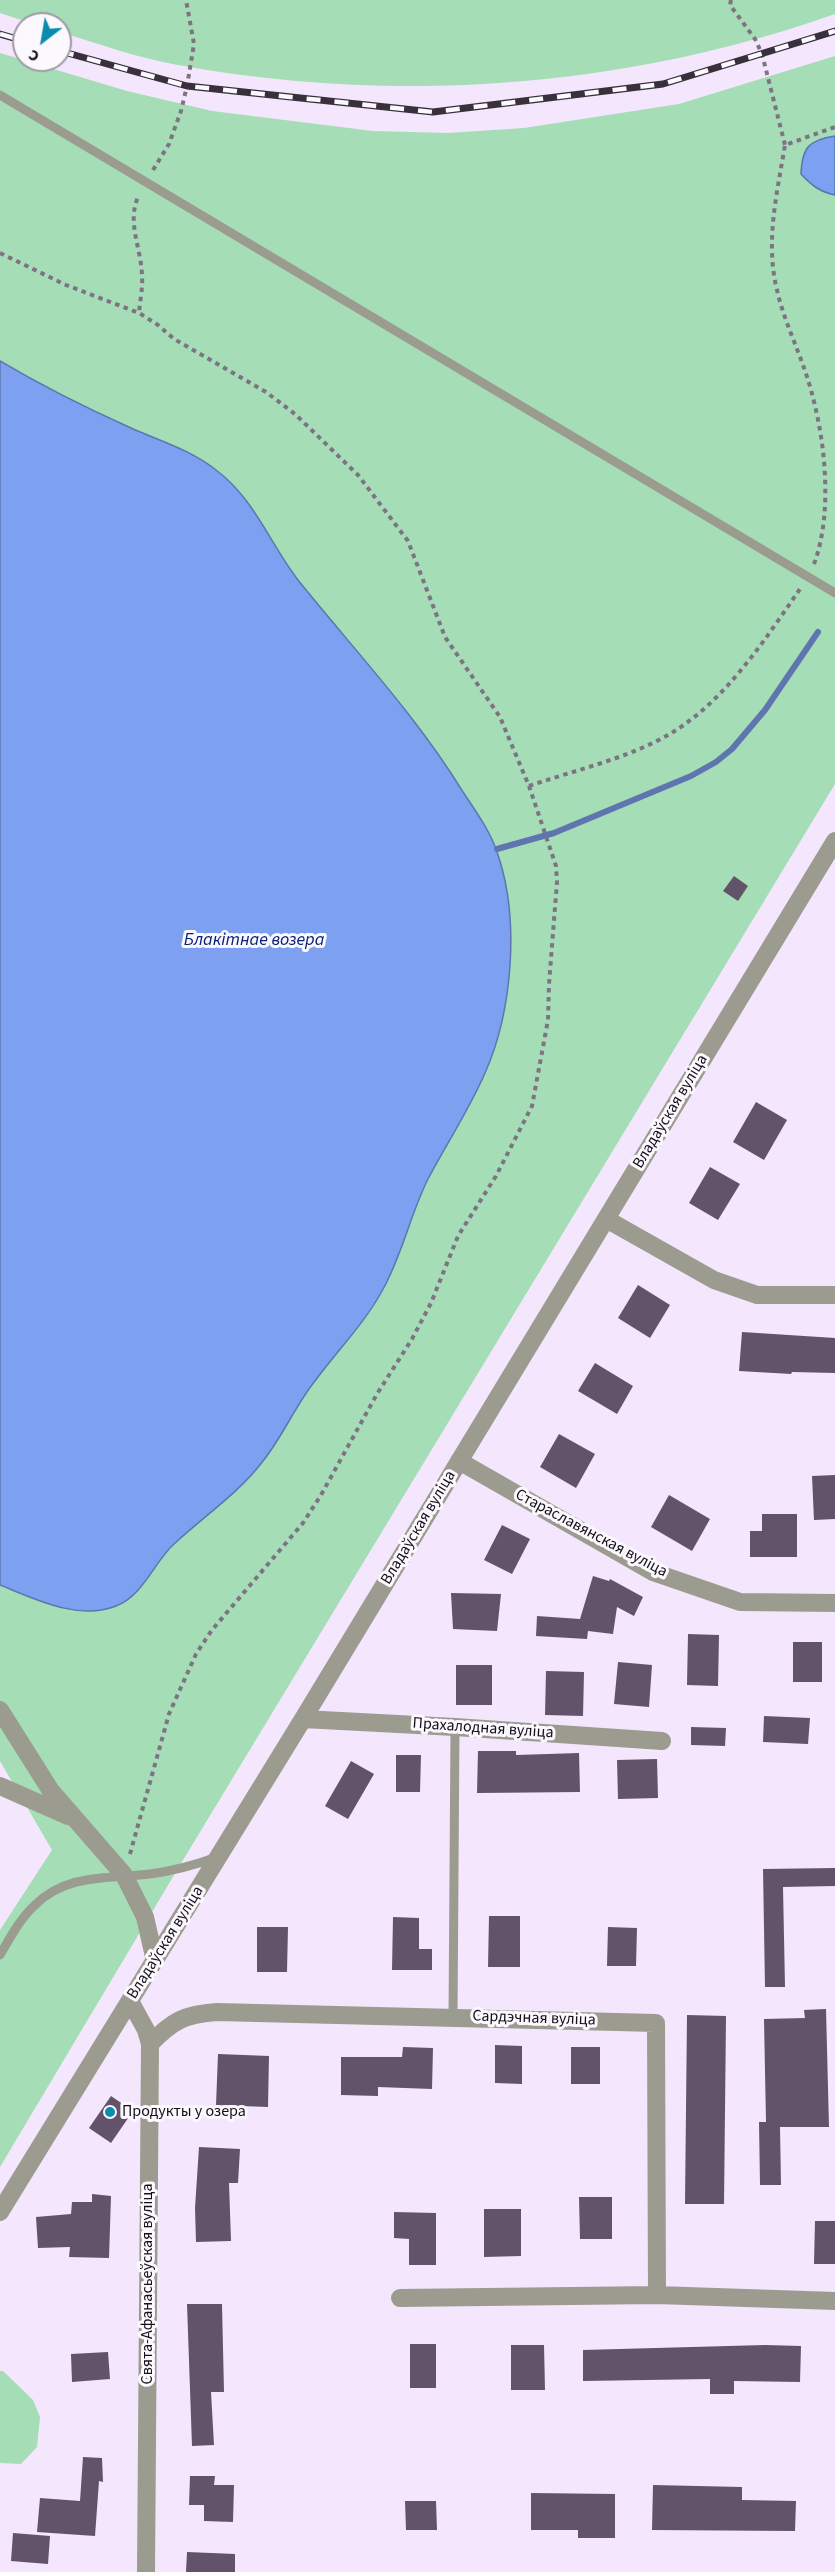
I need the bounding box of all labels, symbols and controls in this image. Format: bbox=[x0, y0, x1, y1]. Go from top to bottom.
north arrow bbox=[12, 12, 72, 72]
text: С bbox=[24, 44, 43, 68]
water label: Блакітнае возера bbox=[184, 930, 324, 952]
street label: Владаўская вуліца bbox=[629, 1052, 713, 1172]
street label: Владаўская вуліца bbox=[377, 1468, 461, 1588]
street label: Стараславянская вуліца bbox=[512, 1486, 670, 1582]
street label: Прахалодная вуліца bbox=[412, 1714, 554, 1744]
street label: Владаўская вуліца bbox=[124, 1883, 208, 2003]
street label: Сардэчная вуліца bbox=[472, 2007, 596, 2031]
place label: Продукты у озера bbox=[122, 2102, 246, 2122]
marker: Продукты у озера bbox=[103, 2105, 117, 2119]
street label: Свята-Афанасьеўская вуліца bbox=[138, 2184, 158, 2384]

